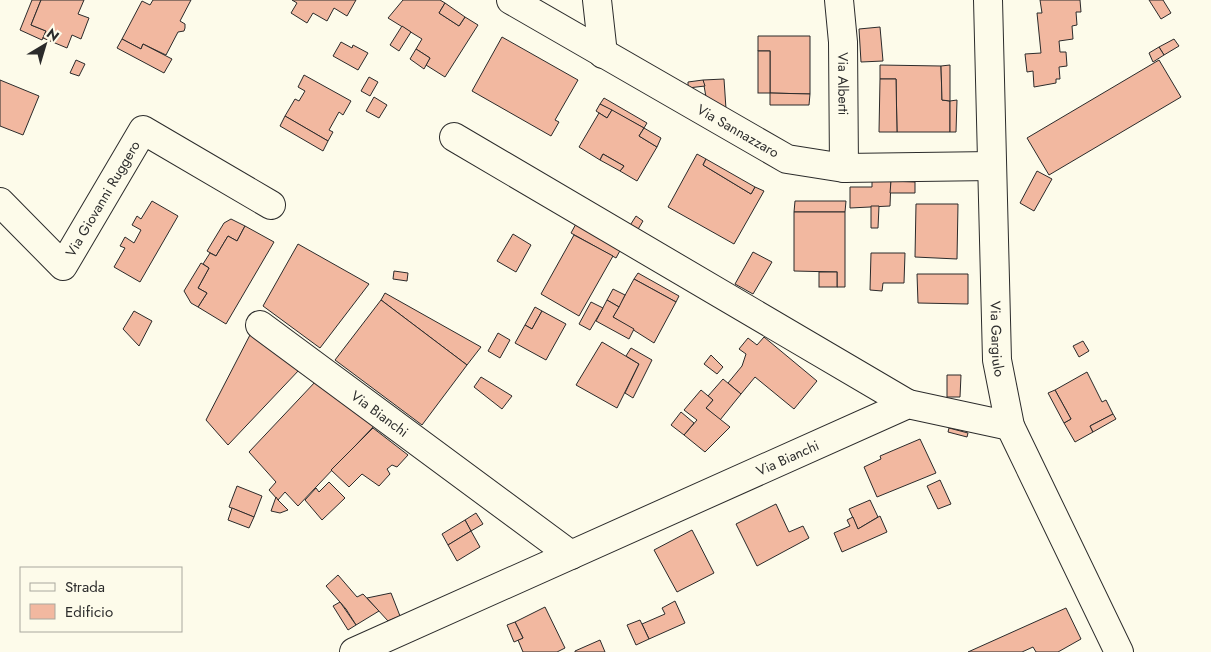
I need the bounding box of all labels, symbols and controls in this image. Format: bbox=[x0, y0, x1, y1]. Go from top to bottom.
north arrow bbox=[20, 20, 70, 70]
text: N bbox=[42, 23, 64, 46]
street label: Via Alberti bbox=[833, 52, 854, 116]
street label: Via Sannazzaro bbox=[693, 99, 783, 163]
street label: Via Giovanni Ruggero bbox=[61, 136, 145, 261]
street label: Via Gargiulo bbox=[986, 301, 1010, 379]
street label: Via Bianchi bbox=[347, 386, 413, 442]
street label: Via Bianchi bbox=[753, 435, 822, 481]
legend bbox=[20, 567, 182, 632]
text: Strada bbox=[65, 576, 105, 598]
text: Edificio bbox=[65, 601, 113, 623]

